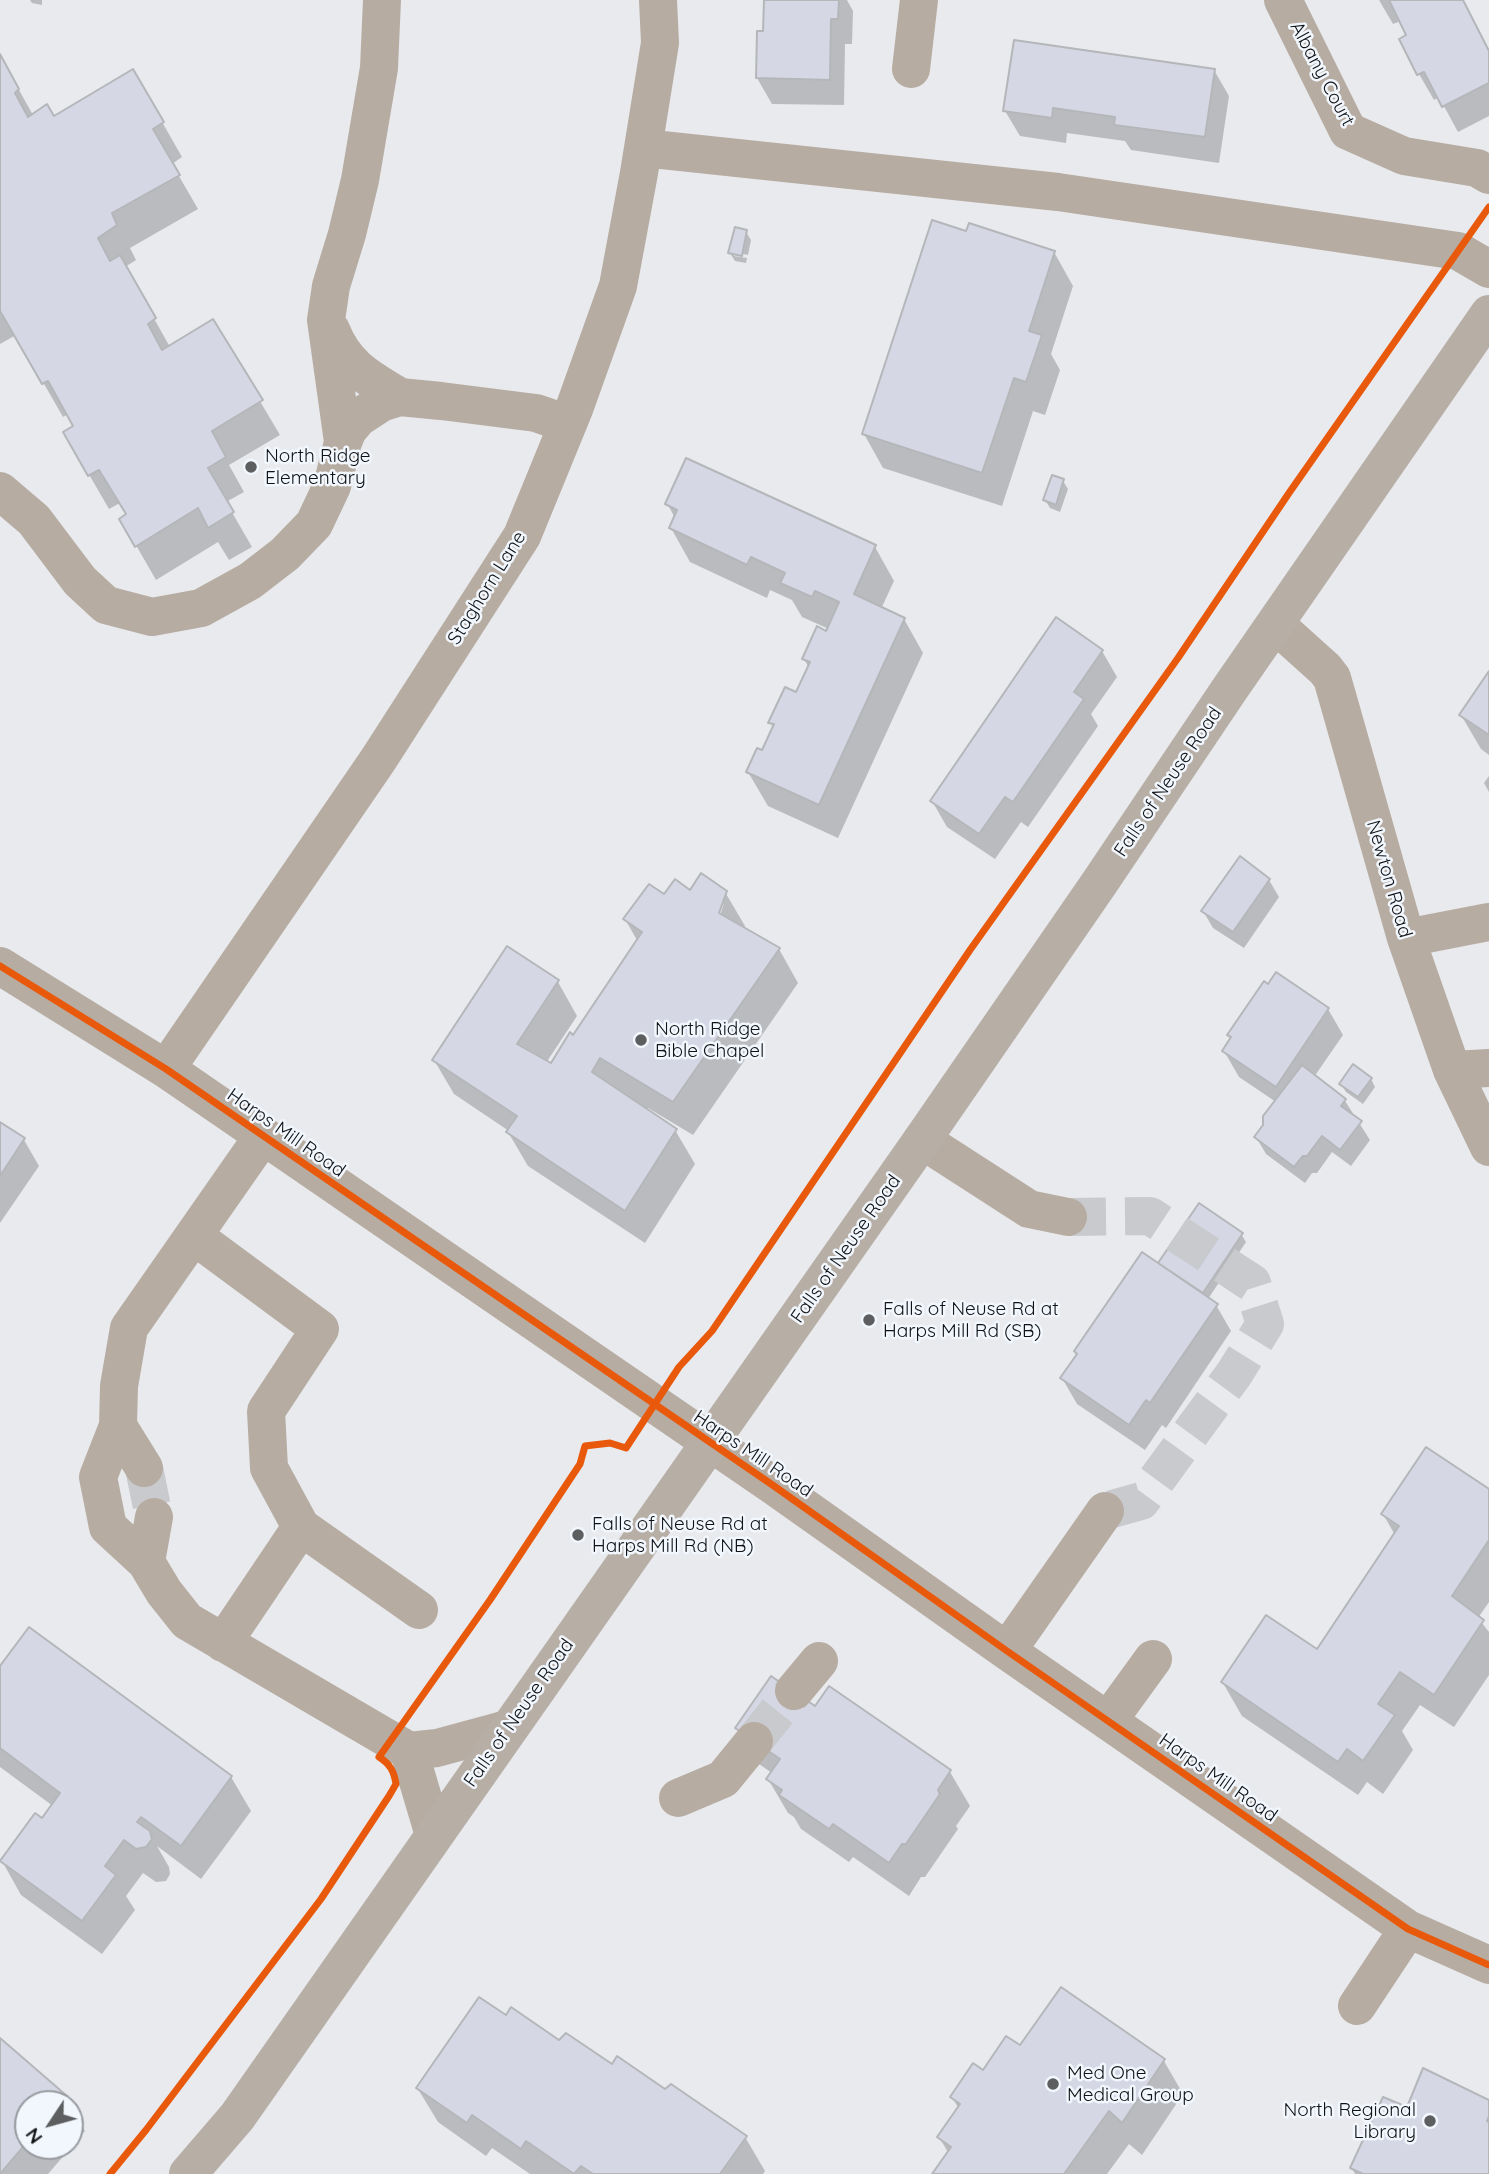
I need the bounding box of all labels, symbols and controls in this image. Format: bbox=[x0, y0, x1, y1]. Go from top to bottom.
street label: Albany Court bbox=[1285, 18, 1359, 130]
place label: North Ridge Elementary bbox=[265, 445, 371, 489]
marker: North Ridge Elementary bbox=[243, 459, 259, 475]
street label: Staghorn Lane bbox=[443, 527, 531, 649]
street label: Falls of Neuse Road bbox=[1109, 703, 1227, 861]
street label: Newton Road bbox=[1361, 818, 1417, 940]
place label: North Ridge Bible Chapel bbox=[655, 1018, 764, 1062]
marker: North Ridge Bible Chapel bbox=[633, 1032, 649, 1048]
street label: Harps Mill Road bbox=[223, 1084, 349, 1182]
street label: Falls of Neuse Road bbox=[786, 1171, 906, 1327]
place label: Falls of Neuse Rd at Harps Mill Rd (SB) bbox=[883, 1298, 1059, 1342]
marker: Falls of Neuse Rd at Harps Mill Rd (SB) bbox=[861, 1312, 877, 1328]
street label: Harps Mill Road bbox=[689, 1406, 817, 1502]
place label: Falls of Neuse Rd at Harps Mill Rd (NB) bbox=[592, 1513, 768, 1557]
marker: Falls of Neuse Rd at Harps Mill Rd (NB) bbox=[570, 1527, 586, 1543]
street label: Falls of Neuse Road bbox=[459, 1635, 579, 1791]
street label: Harps Mill Road bbox=[1155, 1729, 1281, 1827]
place label: Med One Medical Group bbox=[1067, 2062, 1194, 2106]
marker: Med One Medical Group bbox=[1045, 2076, 1061, 2092]
north arrow bbox=[14, 2090, 84, 2160]
place label: North Regional Library bbox=[1283, 2099, 1416, 2143]
marker: North Regional Library bbox=[1422, 2113, 1438, 2129]
text: N bbox=[20, 2123, 47, 2149]

